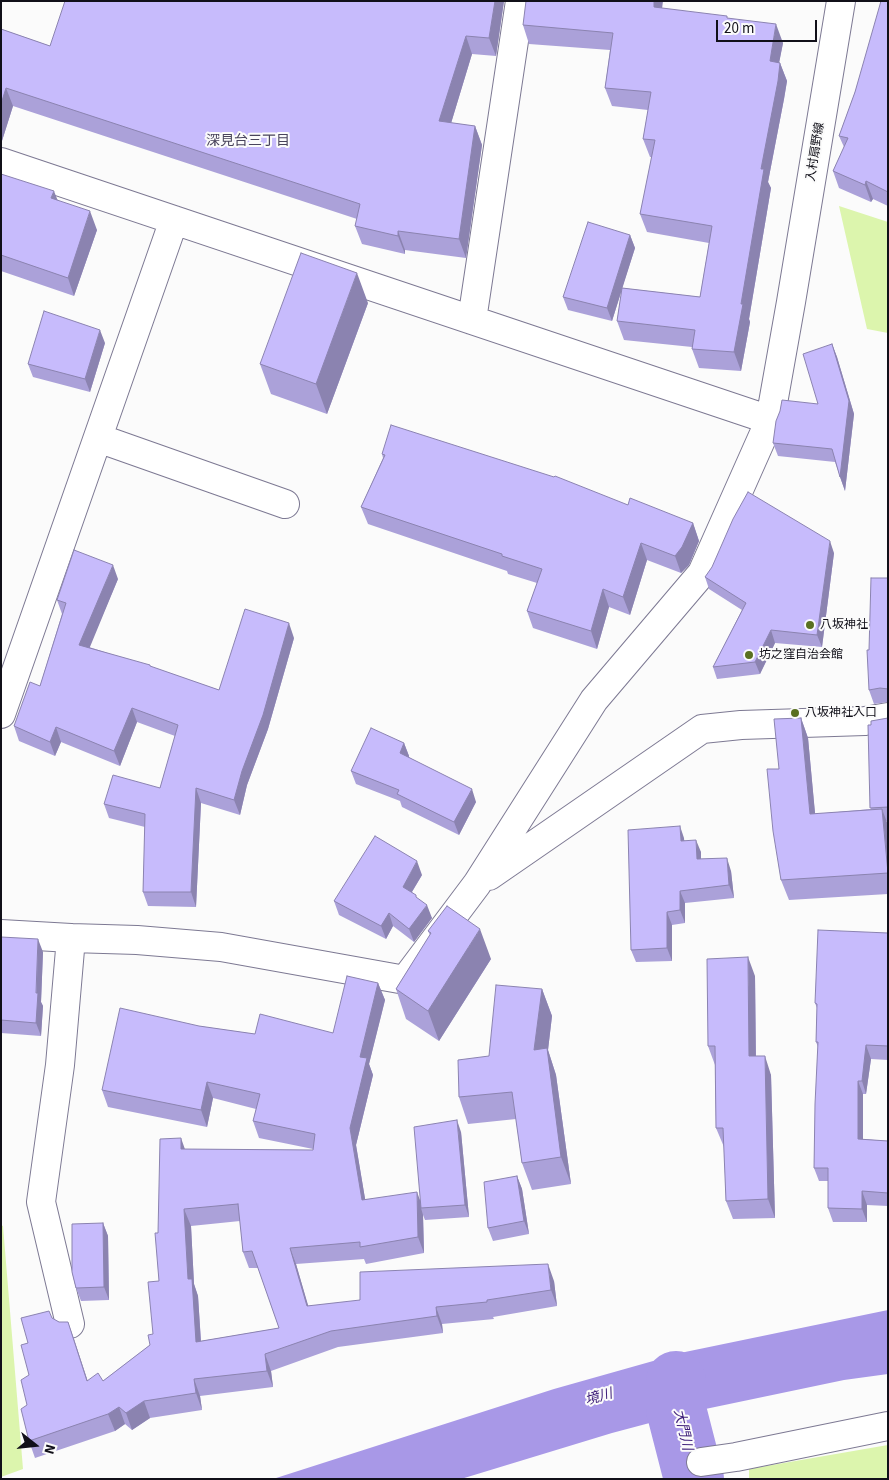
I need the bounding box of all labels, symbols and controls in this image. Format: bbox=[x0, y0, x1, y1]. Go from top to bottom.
scale bar bbox=[719, 10, 820, 42]
text: 20 m bbox=[724, 18, 754, 39]
street label: 入村扇野線 bbox=[804, 121, 828, 183]
district label: 深見台三丁目 bbox=[206, 134, 290, 150]
place label: 八坂神社 bbox=[820, 618, 868, 632]
marker: 八坂神社 bbox=[804, 619, 816, 631]
place label: 坊之窪自治会館 bbox=[759, 648, 843, 662]
marker: 坊之窪自治会館 bbox=[743, 649, 755, 661]
place label: 八坂神社入口 bbox=[805, 706, 877, 720]
marker: 八坂神社入口 bbox=[789, 707, 801, 719]
water label: 境川 bbox=[583, 1386, 615, 1410]
water label: 大門川 bbox=[669, 1408, 695, 1452]
north arrow bbox=[10, 1420, 60, 1470]
text: N bbox=[39, 1442, 60, 1456]

